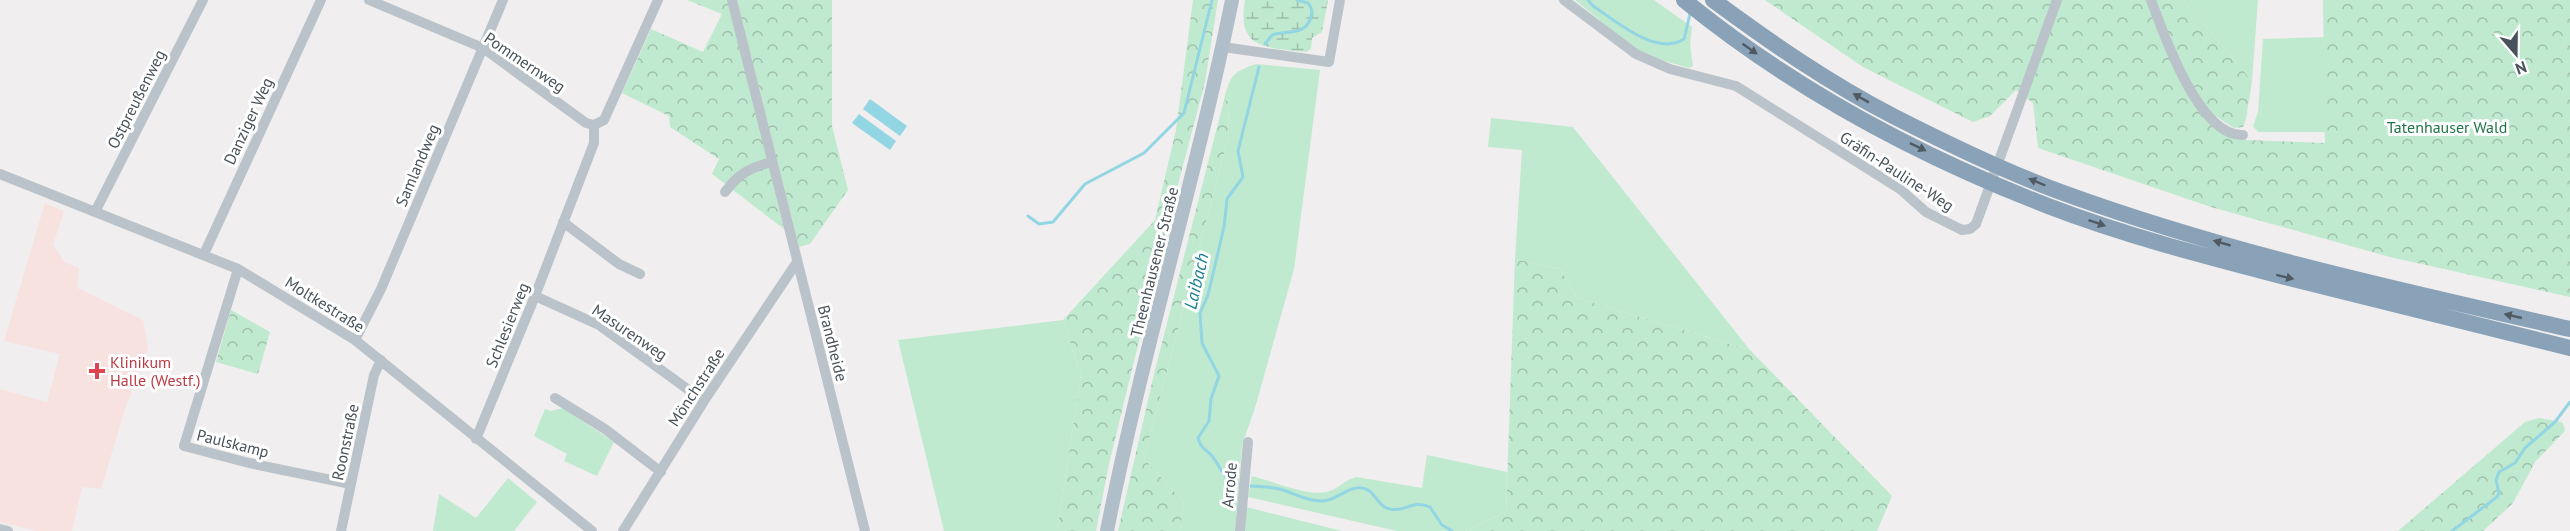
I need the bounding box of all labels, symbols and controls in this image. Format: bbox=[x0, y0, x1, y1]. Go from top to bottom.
north arrow bbox=[2486, 24, 2546, 84]
street label: Pommernweg bbox=[481, 28, 569, 96]
one-way arrow bbox=[1741, 43, 1757, 55]
street label: Ostpreußenweg bbox=[102, 46, 170, 152]
text: N bbox=[2513, 57, 2529, 79]
street label: Danziger Weg bbox=[219, 74, 277, 168]
one-way arrow bbox=[1852, 93, 1869, 103]
park label: Tatenhauser Wald bbox=[2387, 117, 2507, 137]
street label: Samlandweg bbox=[391, 121, 443, 209]
street label: Gräfin-Pauline-Weg bbox=[1836, 127, 1958, 215]
one-way arrow bbox=[1909, 143, 1926, 152]
one-way arrow bbox=[2028, 177, 2046, 186]
street label: Theenhausener Straße bbox=[1126, 185, 1182, 339]
one-way arrow bbox=[2088, 219, 2106, 229]
one-way arrow bbox=[2213, 238, 2231, 247]
water label: Laibach bbox=[1178, 251, 1214, 311]
street label: Moltkestraße bbox=[282, 272, 368, 336]
one-way arrow bbox=[2276, 273, 2294, 282]
street label: Schlesierweg bbox=[481, 280, 533, 370]
street label: Masurenweg bbox=[589, 300, 671, 364]
street label: Brandheide bbox=[814, 303, 852, 383]
one-way arrow bbox=[2503, 311, 2522, 320]
street label: Mönchstraße bbox=[663, 344, 729, 430]
place label: Klinikum Halle (Westf.) bbox=[110, 352, 200, 390]
marker: Klinikum Halle (Westf.) bbox=[88, 362, 106, 380]
street label: Roonstraße bbox=[327, 402, 363, 482]
street label: Paulskamp bbox=[195, 424, 271, 462]
street label: Arrode bbox=[1217, 461, 1241, 509]

